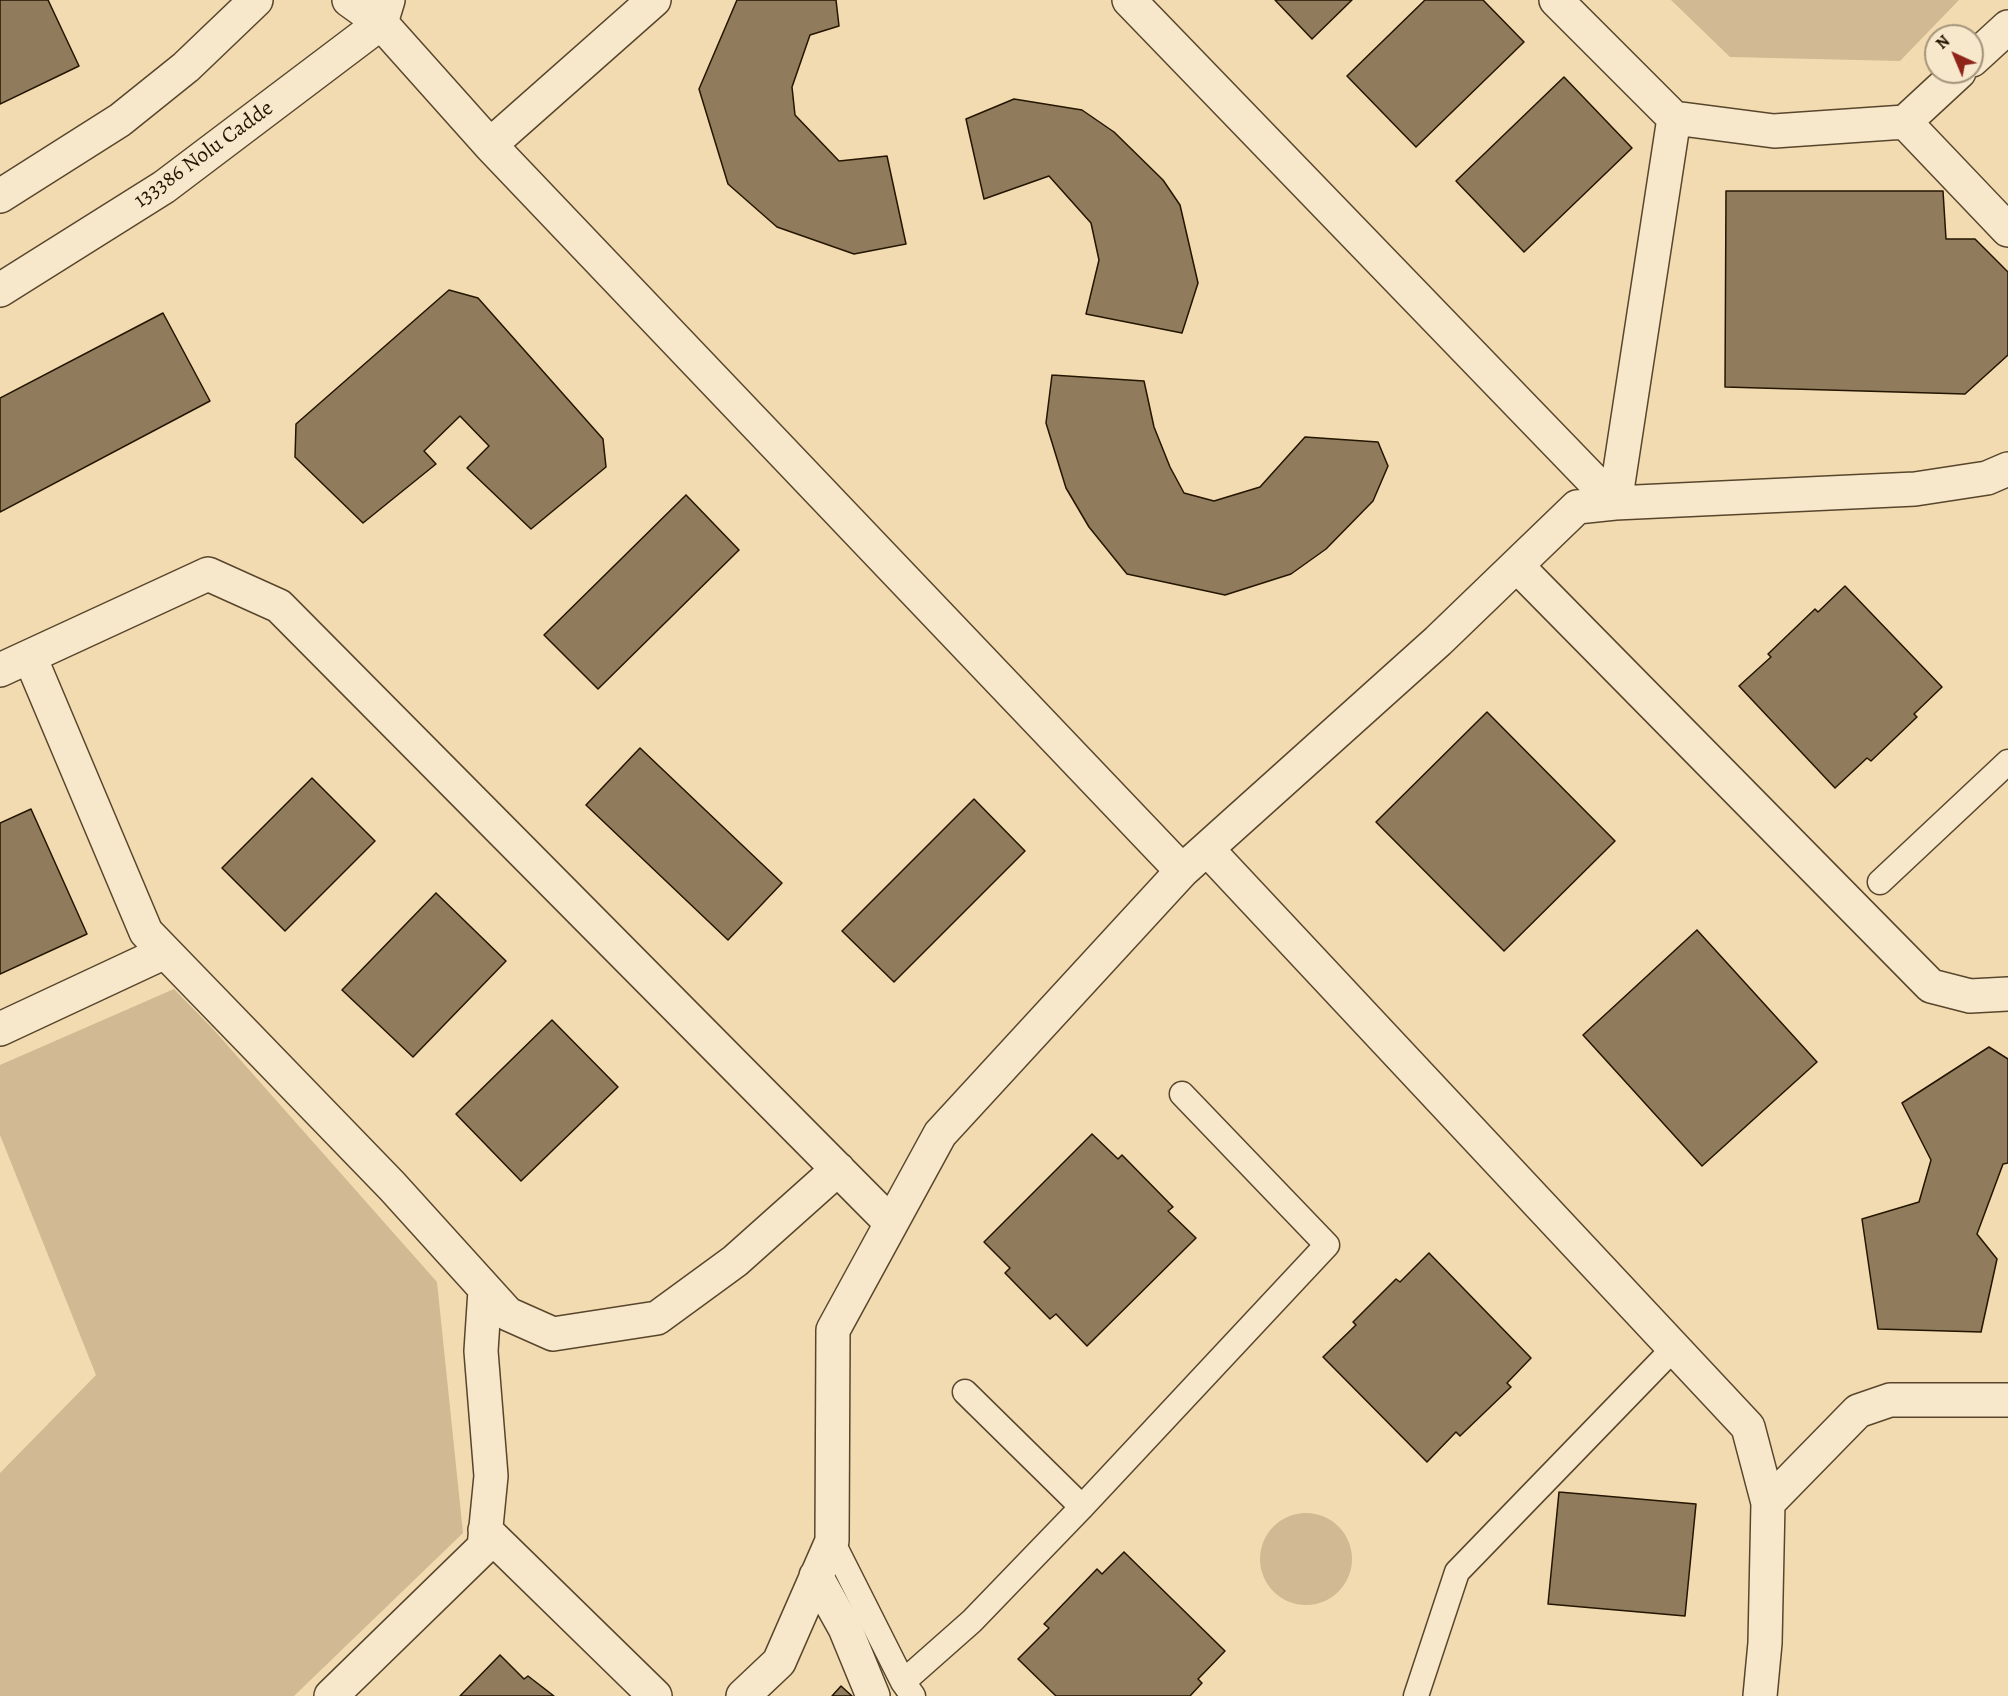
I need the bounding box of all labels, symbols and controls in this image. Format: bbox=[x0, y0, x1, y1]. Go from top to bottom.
north arrow bbox=[1924, 24, 1984, 84]
text: N bbox=[1931, 31, 1955, 54]
street label: 133386 Nolu Cadde bbox=[129, 96, 279, 214]

